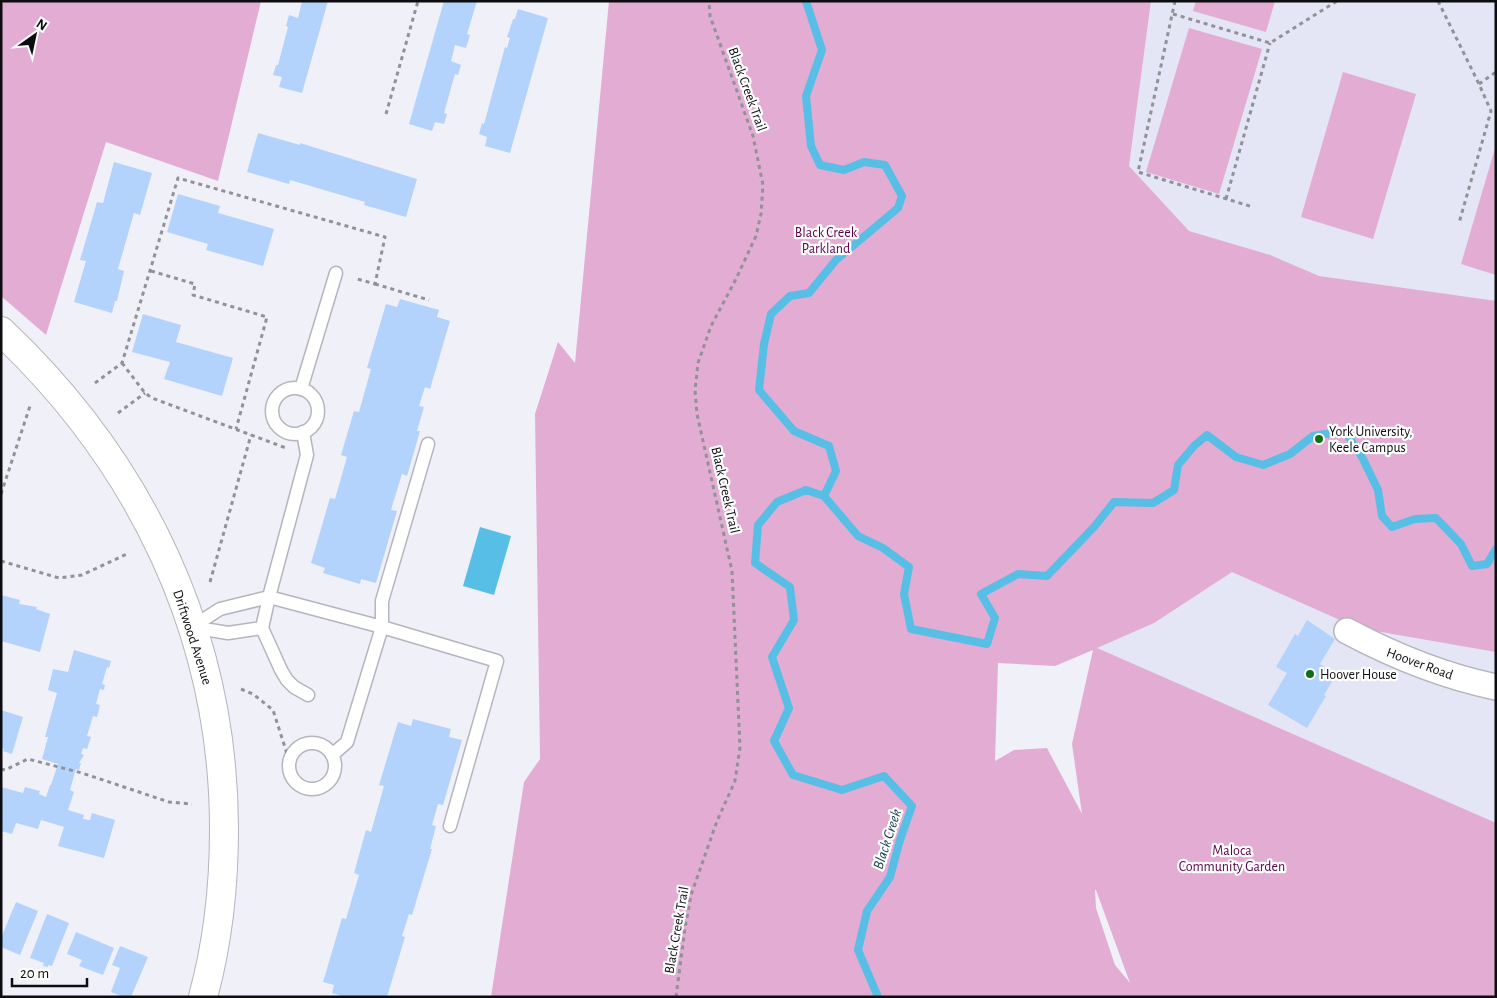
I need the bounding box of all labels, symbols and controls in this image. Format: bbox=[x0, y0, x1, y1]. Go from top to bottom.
north arrow bbox=[10, 10, 60, 60]
text: N bbox=[34, 16, 49, 33]
street label: Black Creek Trail bbox=[725, 45, 769, 133]
park label: Black Creek Parkland bbox=[795, 226, 858, 256]
place label: York University, Keele Campus bbox=[1329, 425, 1412, 455]
marker: York University, Keele Campus bbox=[1313, 433, 1325, 445]
street label: Black Creek Trail bbox=[708, 446, 742, 535]
street label: Driftwood Avenue bbox=[170, 588, 214, 687]
street label: Hoover Road bbox=[1385, 645, 1455, 682]
marker: Hoover House bbox=[1304, 668, 1316, 680]
place label: Hoover House bbox=[1320, 668, 1397, 682]
water label: Black Creek bbox=[871, 807, 904, 871]
park label: Maloca Community Garden bbox=[1179, 844, 1285, 874]
street label: Black Creek Trail bbox=[662, 885, 692, 975]
scale bar bbox=[12, 956, 88, 988]
text: 20 m bbox=[20, 966, 49, 981]

